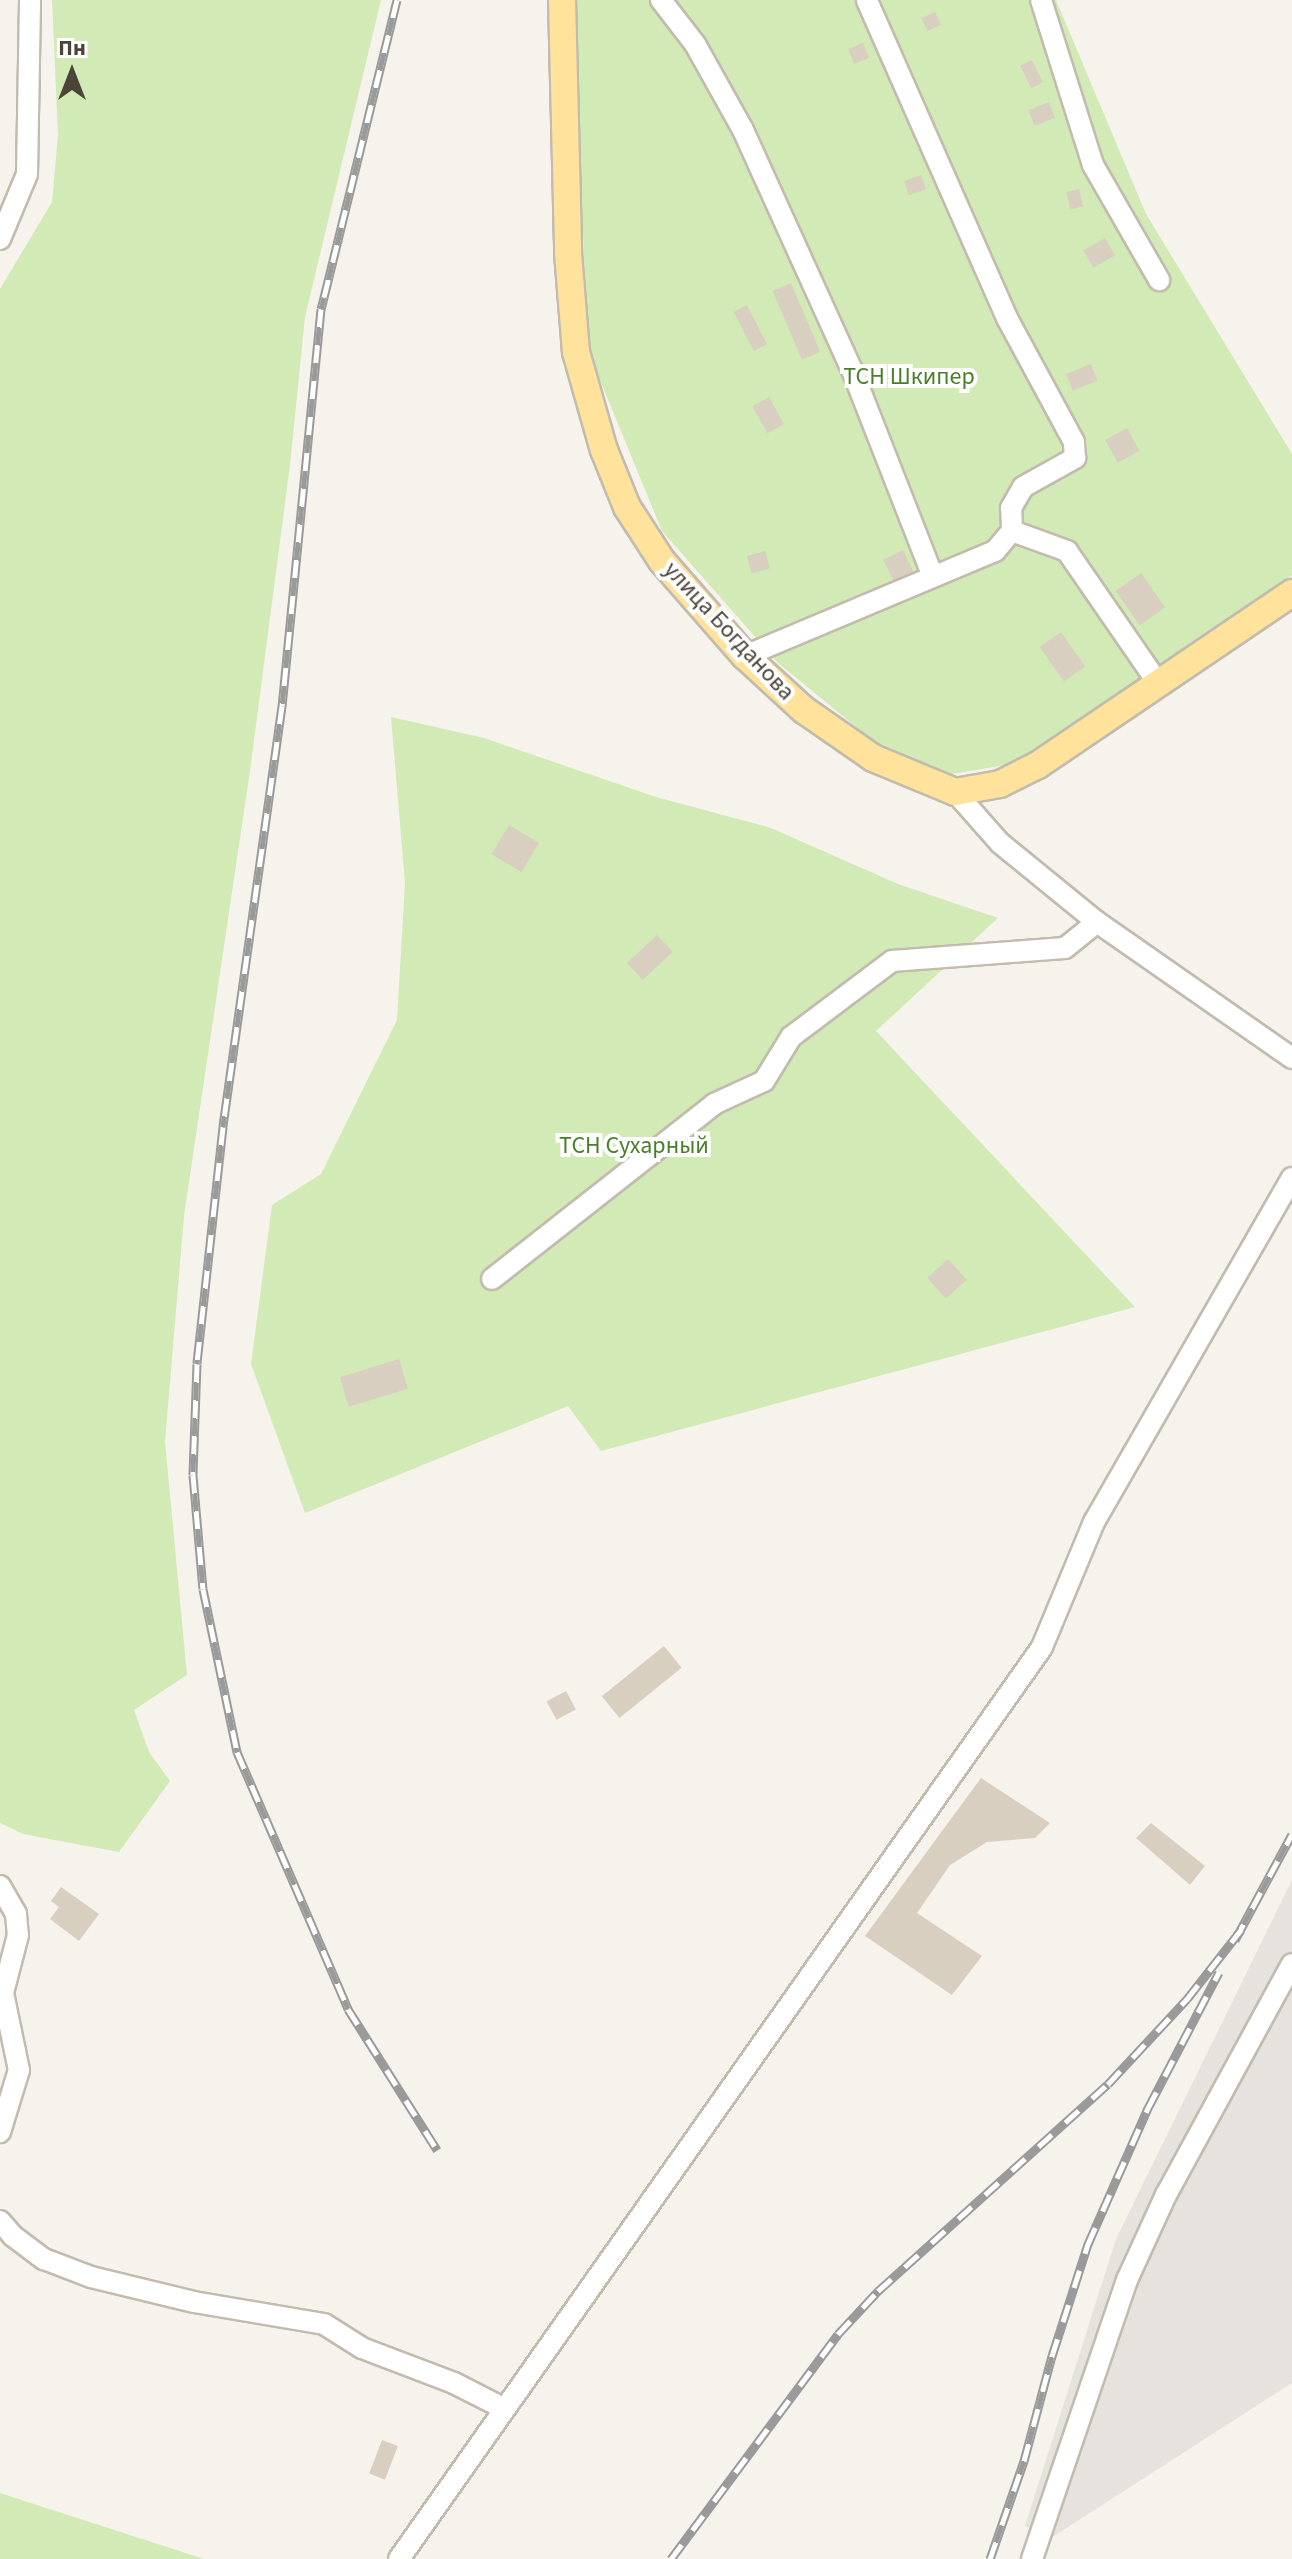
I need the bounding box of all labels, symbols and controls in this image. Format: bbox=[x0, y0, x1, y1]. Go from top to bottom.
north arrow bbox=[32, 32, 112, 112]
text: Пн bbox=[58, 32, 86, 64]
park label: ТСН Шкипер bbox=[843, 363, 975, 391]
street label: улица Богданова bbox=[657, 556, 801, 706]
park label: ТСН Сухарный bbox=[559, 1132, 709, 1160]

